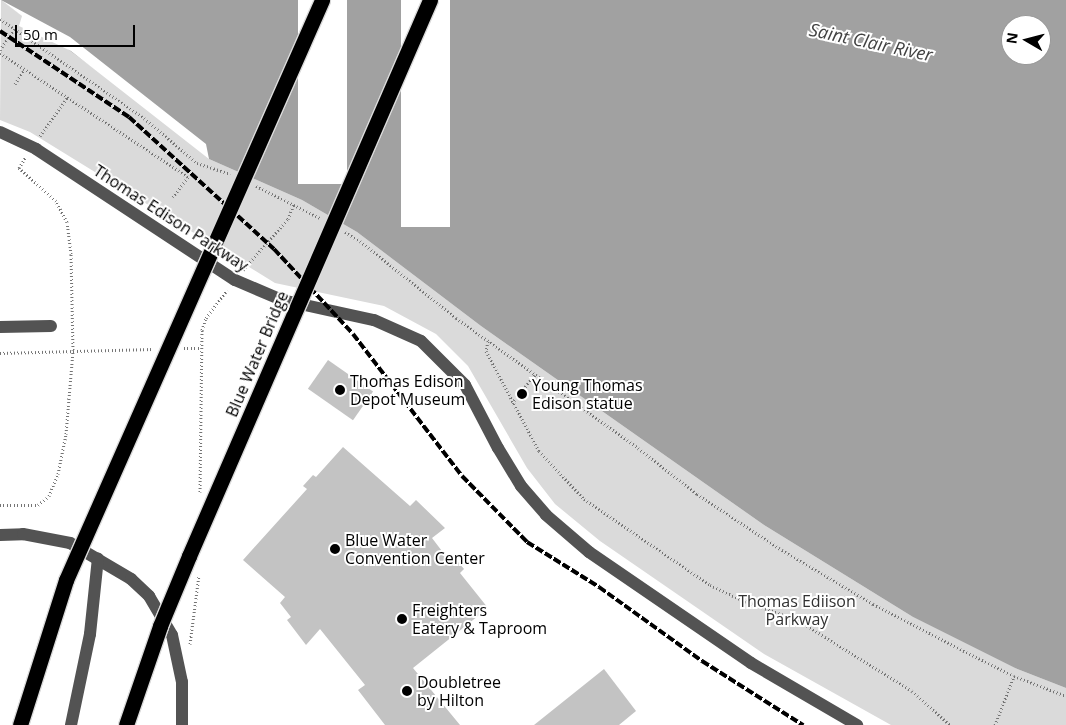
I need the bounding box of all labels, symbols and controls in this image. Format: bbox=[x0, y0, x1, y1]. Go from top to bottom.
scale bar bbox=[18, 15, 138, 47]
north arrow bbox=[1001, 15, 1051, 65]
water label: Saint Clair River bbox=[807, 18, 935, 66]
text: 50 m bbox=[23, 24, 58, 44]
text: N bbox=[1001, 31, 1022, 45]
street label: Thomas Edison Parkway bbox=[90, 161, 252, 275]
street label: Blue Water Bridge bbox=[222, 288, 292, 420]
place label: Thomas Edison Depot Museum bbox=[350, 371, 465, 409]
place label: Young Thomas Edison statue bbox=[532, 375, 643, 413]
marker: Thomas Edison Depot Museum bbox=[334, 384, 346, 396]
marker: Young Thomas Edison statue bbox=[516, 388, 528, 400]
place label: Blue Water Convention Center bbox=[345, 530, 485, 568]
marker: Blue Water Convention Center bbox=[329, 543, 341, 555]
park label: Thomas Ediison Parkway bbox=[738, 591, 856, 629]
place label: Freighters Eatery & Taproom bbox=[412, 600, 547, 638]
marker: Freighters Eatery & Taproom bbox=[396, 613, 408, 625]
place label: Doubletree by Hilton bbox=[417, 672, 501, 710]
marker: Doubletree by Hilton bbox=[401, 685, 413, 697]

